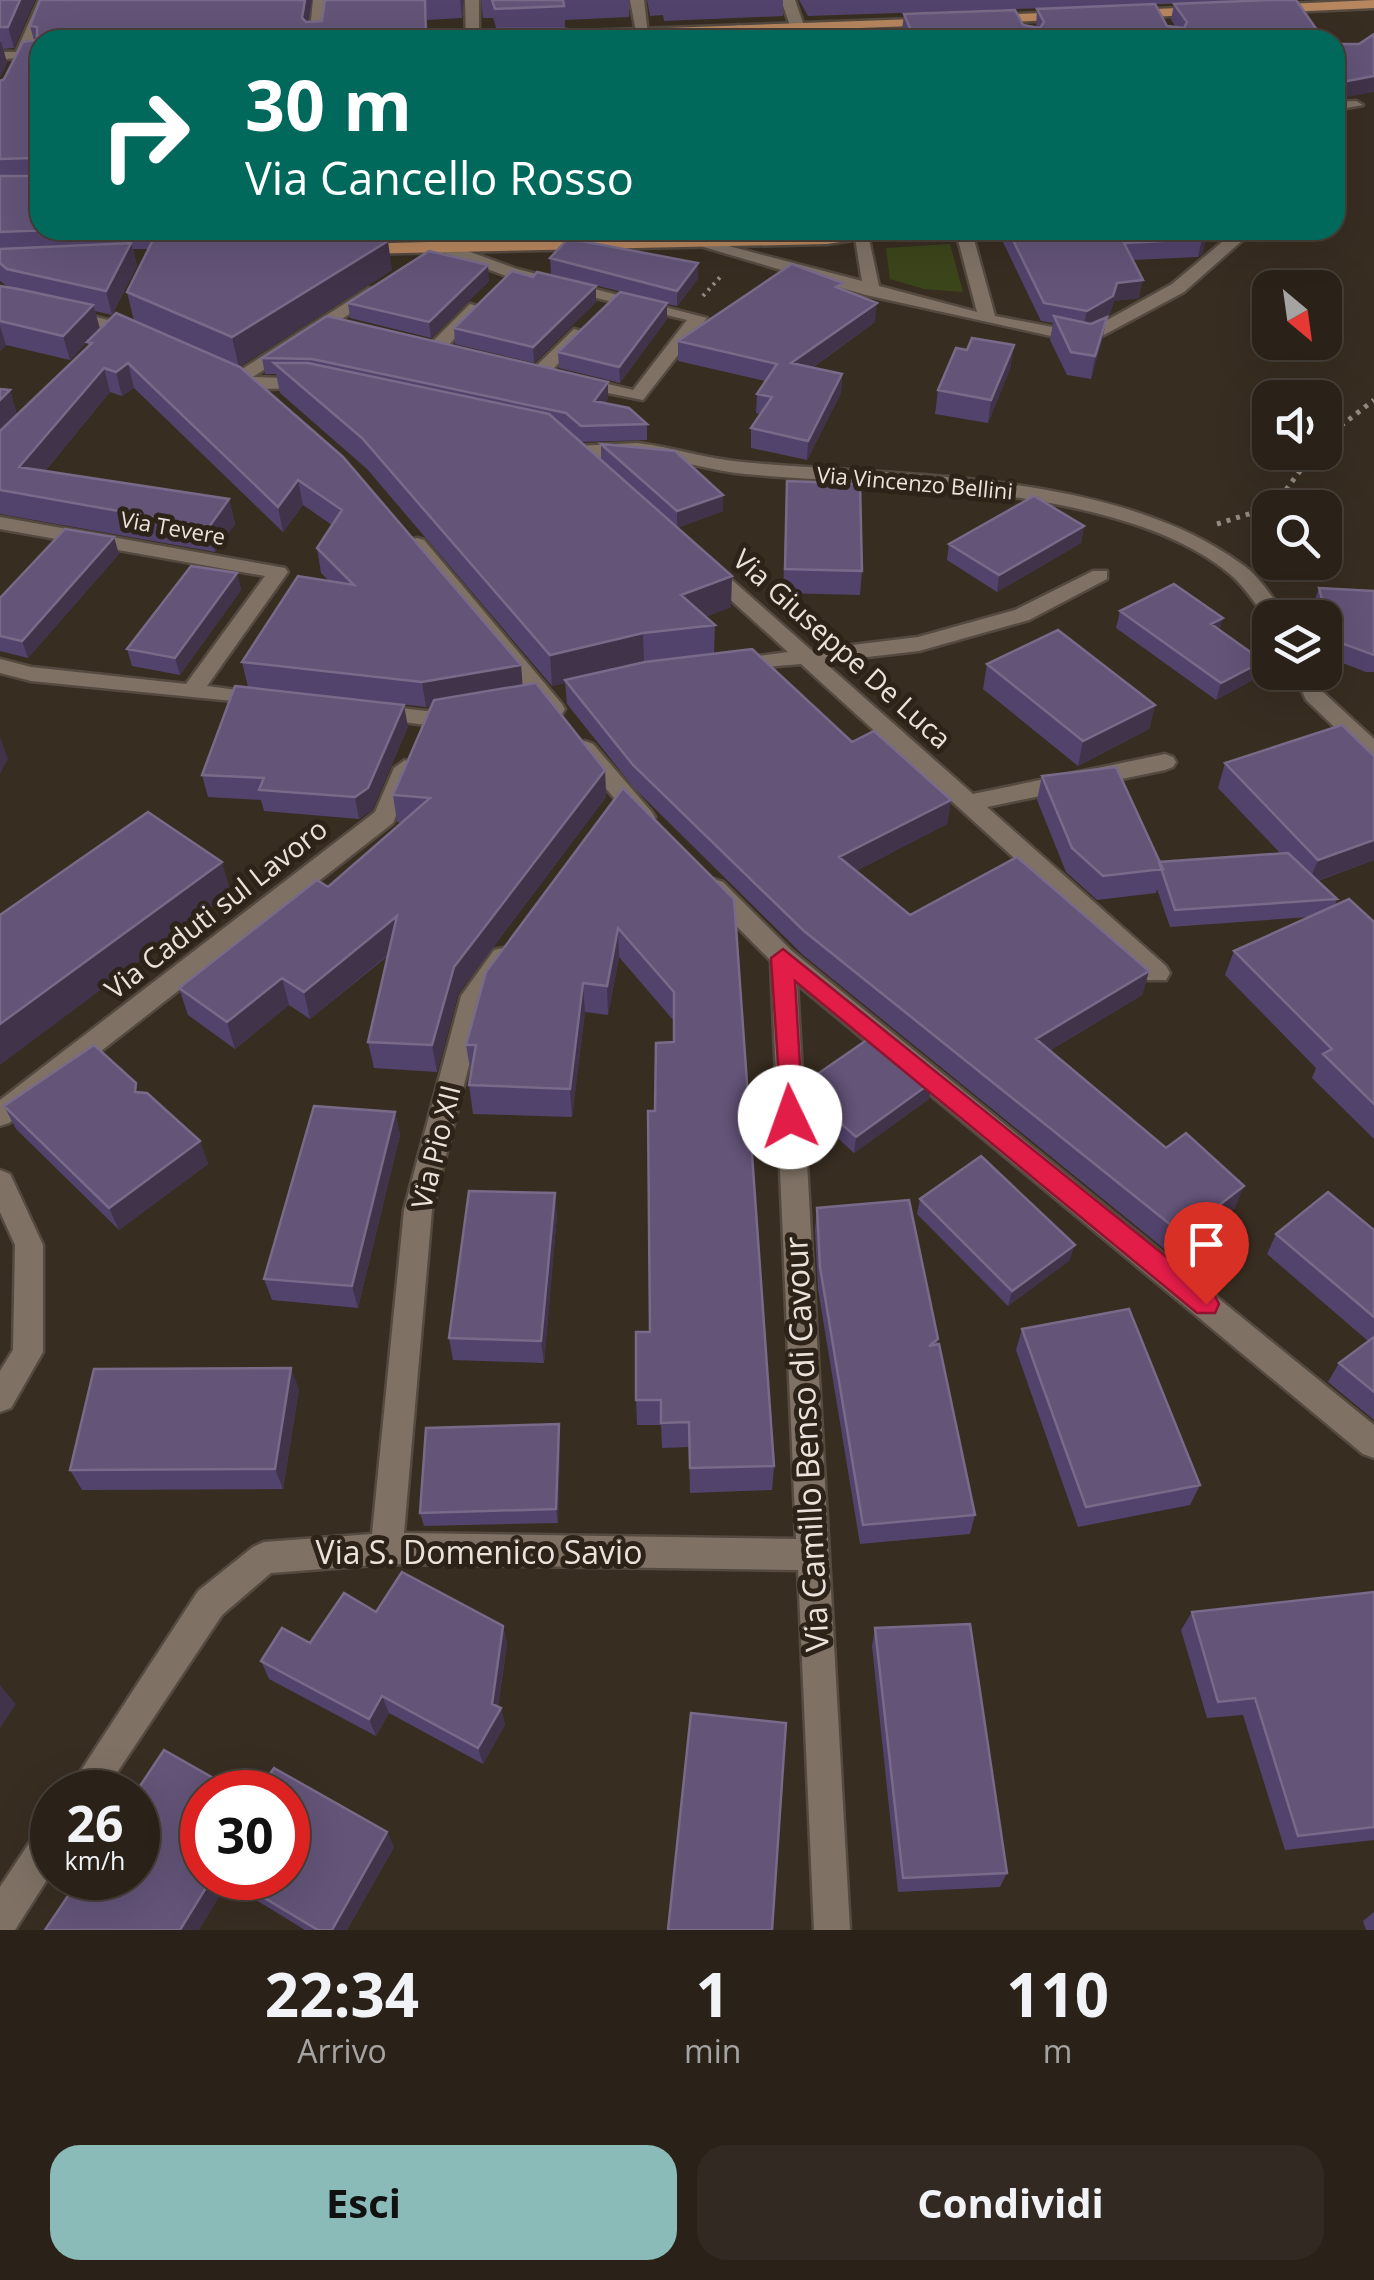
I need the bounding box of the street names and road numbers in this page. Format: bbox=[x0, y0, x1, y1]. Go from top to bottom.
street label: Via Vincenzo Bellini bbox=[816, 458, 1014, 506]
street label: Via Tevere bbox=[118, 503, 228, 551]
street label: Via Giuseppe De Luca bbox=[725, 540, 960, 757]
street label: Via Caduti sul Lavoro bbox=[96, 809, 334, 1007]
street label: Via Pio XII bbox=[401, 1081, 469, 1213]
street label: Via Camillo Benso di Cavour bbox=[773, 1235, 838, 1653]
street label: Via S. Domenico Savio bbox=[316, 1530, 642, 1573]

